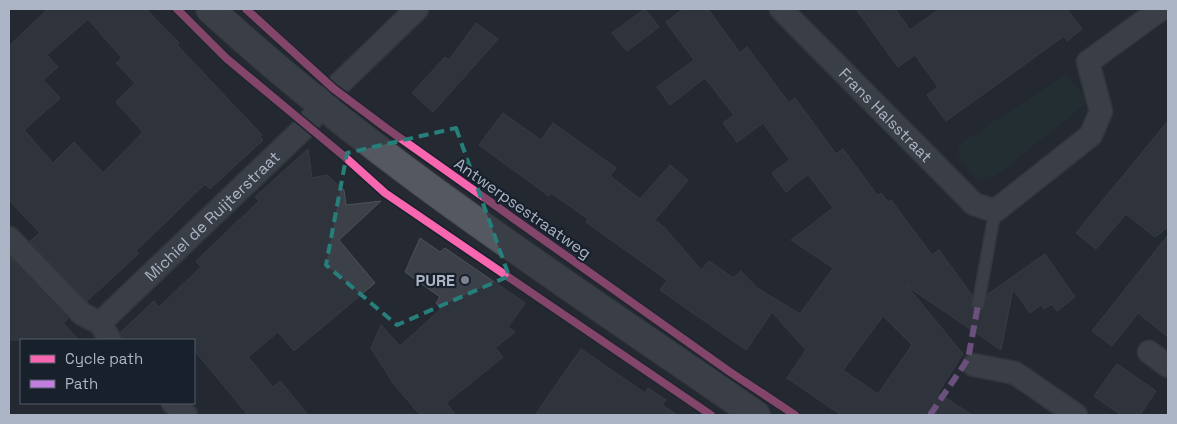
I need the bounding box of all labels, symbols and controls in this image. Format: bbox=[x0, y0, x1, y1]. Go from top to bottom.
street label: Frans Halsstraat bbox=[834, 64, 937, 167]
street label: Michiel de Ruijterstraat bbox=[140, 147, 284, 286]
street label: Antwerpsestraatweg bbox=[450, 153, 595, 264]
place label: PURE bbox=[416, 270, 455, 291]
marker: PURE bbox=[459, 274, 471, 286]
legend bbox=[20, 339, 195, 404]
text: Cycle path bbox=[65, 349, 143, 368]
text: Path bbox=[65, 374, 98, 393]

